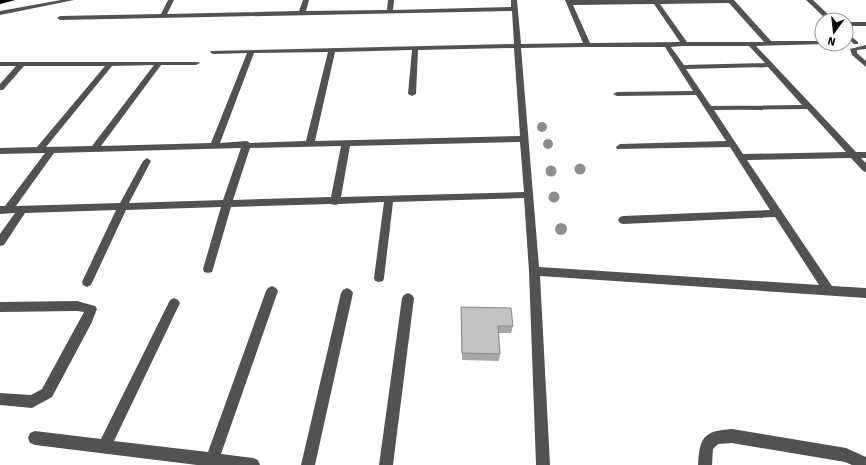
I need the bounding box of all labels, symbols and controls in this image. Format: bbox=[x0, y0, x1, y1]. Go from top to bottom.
north arrow bbox=[814, 12, 854, 52]
text: N bbox=[826, 34, 837, 48]

